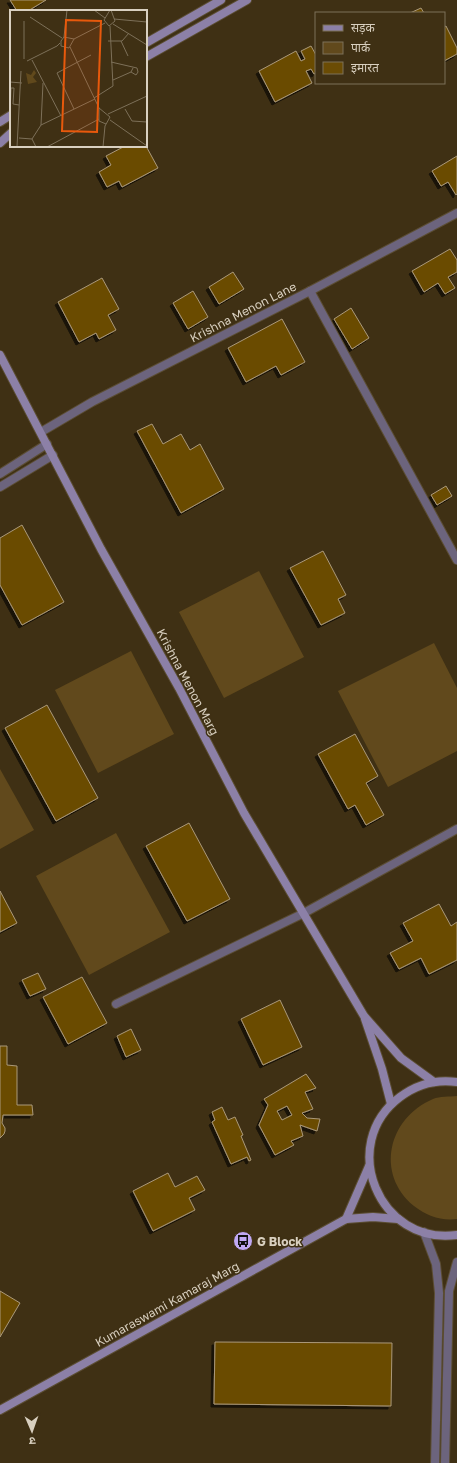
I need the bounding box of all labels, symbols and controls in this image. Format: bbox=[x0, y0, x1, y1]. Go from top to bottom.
inset map bbox=[10, 10, 147, 147]
legend bbox=[315, 12, 445, 84]
text: सड़क bbox=[351, 20, 376, 35]
text: पार्क bbox=[351, 40, 371, 55]
text: इमारत bbox=[351, 60, 380, 75]
street label: Krishna Menon Lane bbox=[187, 279, 299, 345]
street label: Krishna Menon Marg bbox=[154, 626, 222, 738]
bus stop icon: G Block bbox=[232, 1230, 254, 1252]
place label: G Block bbox=[257, 1234, 302, 1249]
street label: Kumaraswami Kamaraj Marg bbox=[92, 1258, 242, 1350]
north arrow bbox=[12, 1411, 52, 1451]
text: उ bbox=[28, 1435, 36, 1448]

